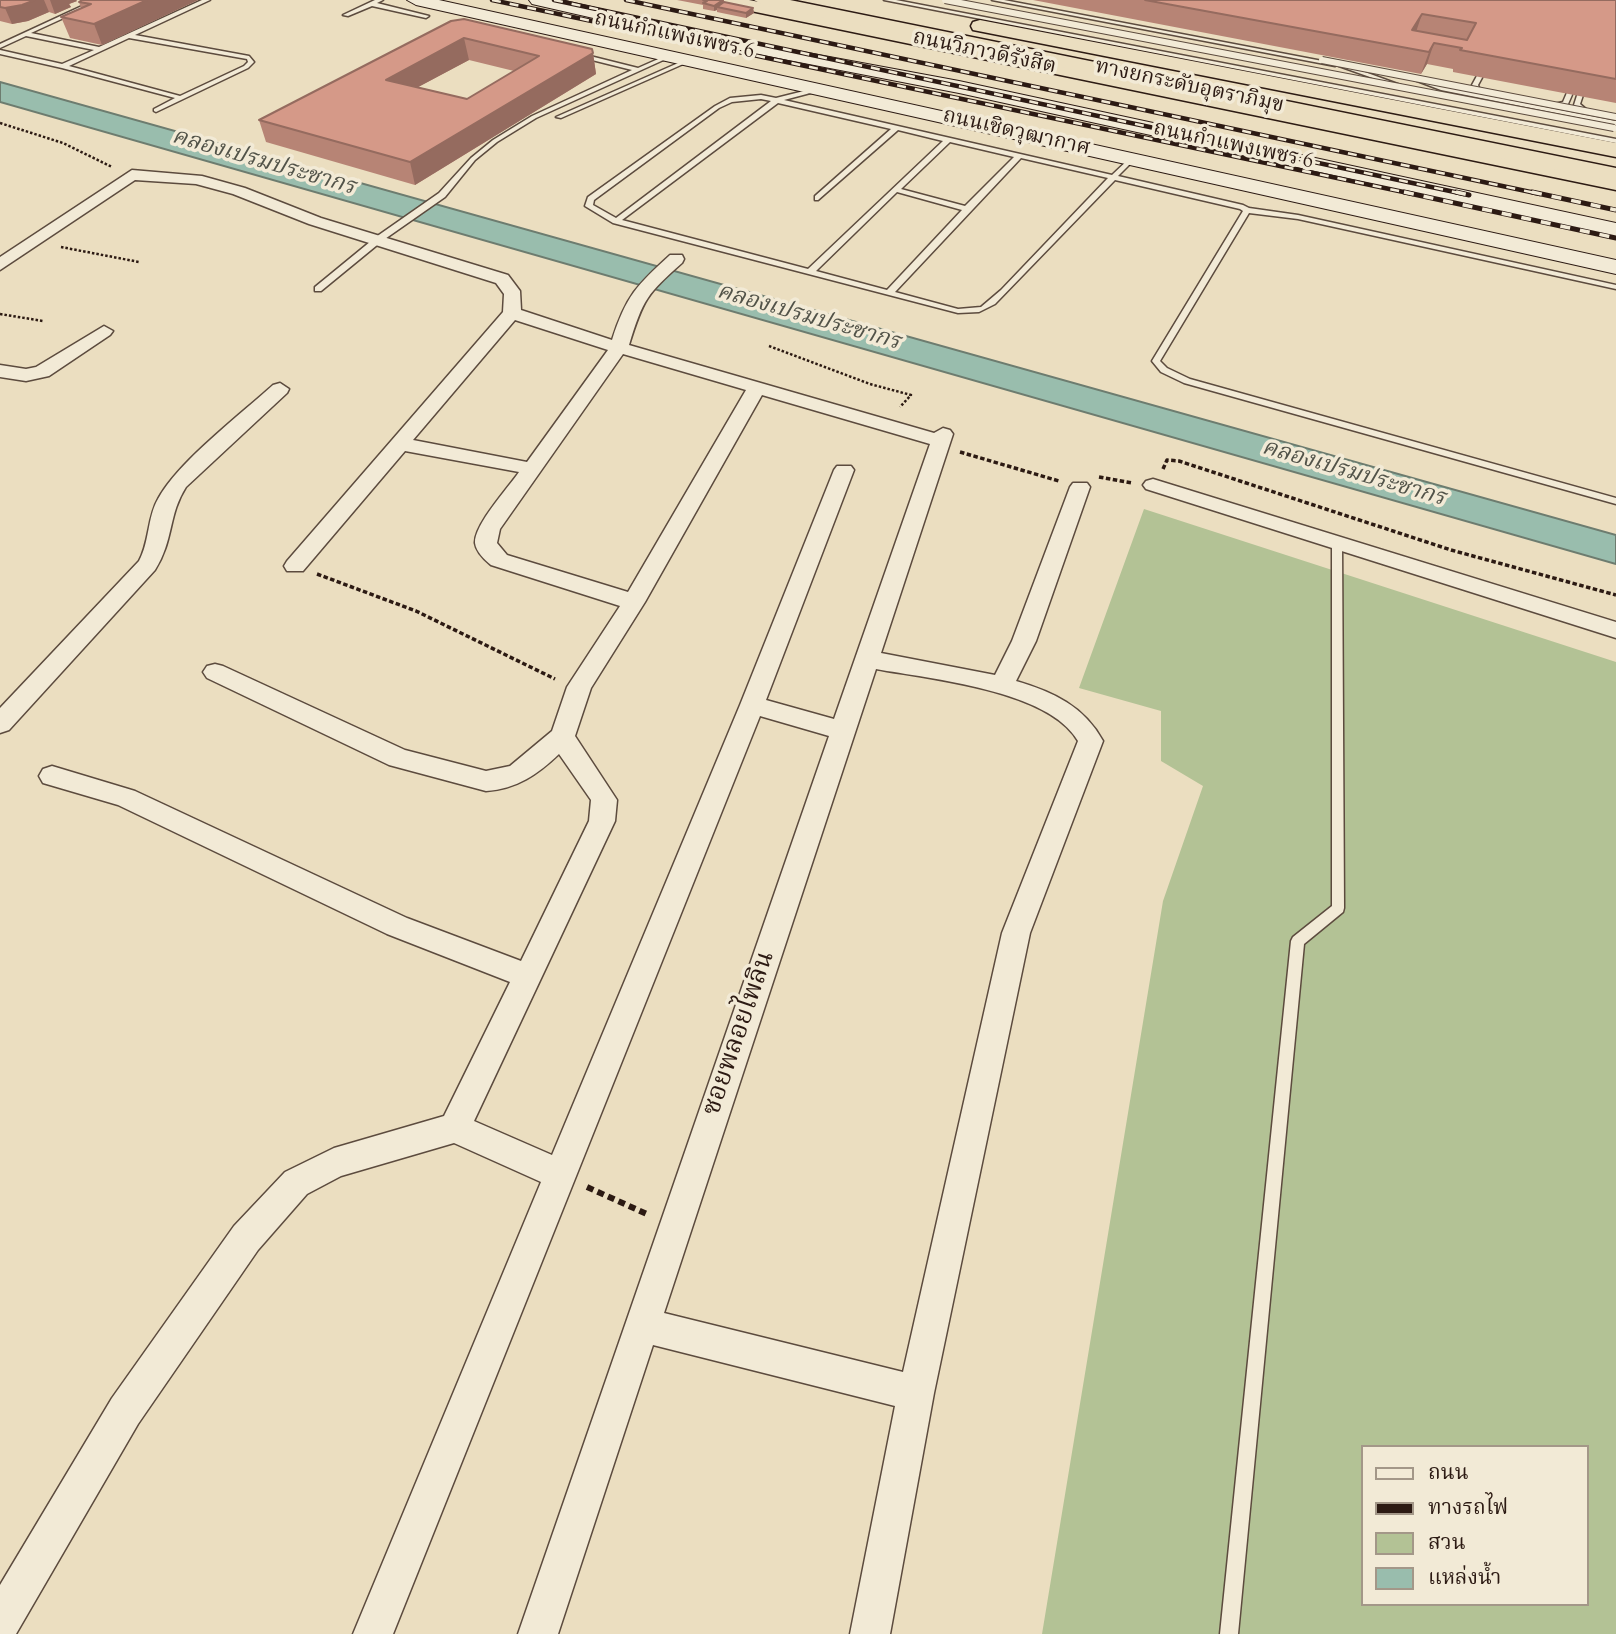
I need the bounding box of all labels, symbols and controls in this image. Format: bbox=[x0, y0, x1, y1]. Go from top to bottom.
street label: ถนนกำแพงเพชร 6 bbox=[592, 8, 756, 66]
street label: ถนนวิภาวดีรังสิต bbox=[910, 27, 1058, 81]
street label: ทางยกระดับอุตราภิมุข bbox=[1092, 56, 1286, 120]
street label: ถนนเชิดวุฒากาศ bbox=[940, 105, 1092, 163]
street label: ถนนกำแพงเพชร 6 bbox=[1151, 118, 1315, 176]
water label: คลองเปรมประชากร bbox=[168, 125, 358, 203]
water label: คลองเปรมประชากร bbox=[713, 280, 903, 358]
water label: คลองเปรมประชากร bbox=[1258, 436, 1448, 514]
street label: ซอยพลอยไพลิน bbox=[698, 948, 784, 1120]
legend bbox=[1360, 1445, 1588, 1606]
text: ถนน bbox=[1428, 1459, 1469, 1489]
text: ทางรถไฟ bbox=[1428, 1494, 1508, 1524]
text: สวน bbox=[1428, 1529, 1466, 1559]
text: แหล่งน้ำ bbox=[1428, 1564, 1501, 1594]

